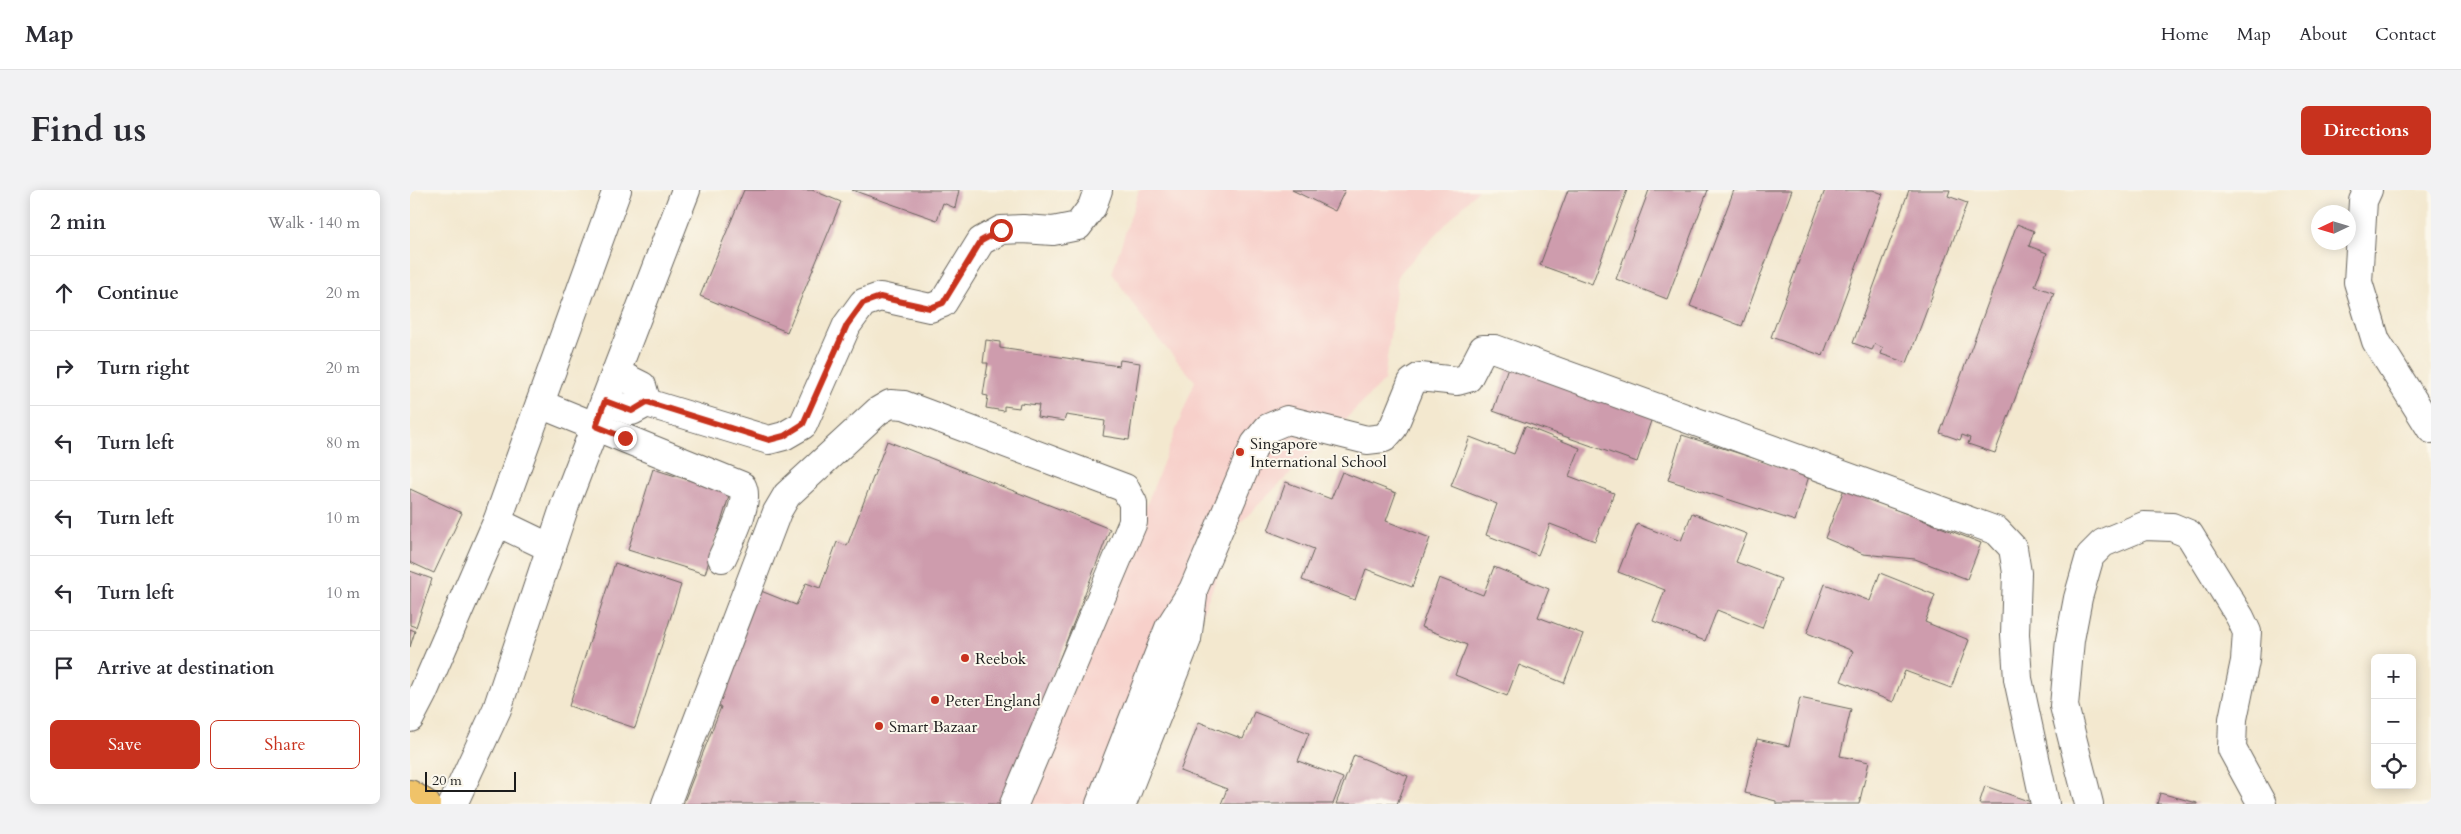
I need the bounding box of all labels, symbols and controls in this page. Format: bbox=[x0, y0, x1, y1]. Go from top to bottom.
text: Map bbox=[25, 18, 74, 51]
text: Home bbox=[2161, 22, 2209, 47]
text: Map bbox=[2237, 22, 2271, 47]
text: About bbox=[2299, 22, 2347, 47]
text: Contact bbox=[2375, 22, 2436, 47]
text: Find us bbox=[30, 106, 146, 154]
button: Directions bbox=[2301, 106, 2431, 155]
north arrow bbox=[2311, 205, 2356, 250]
text: 2 min bbox=[50, 208, 106, 237]
text: Walk · 140 m bbox=[268, 212, 360, 234]
route start bbox=[990, 219, 1013, 242]
icon: ahead bbox=[50, 279, 78, 307]
text: Continue bbox=[97, 280, 179, 306]
text: 20 m bbox=[326, 282, 360, 304]
icon: right bbox=[50, 354, 78, 382]
text: Turn right bbox=[97, 355, 189, 381]
text: 20 m bbox=[326, 357, 360, 379]
route end bbox=[614, 427, 637, 450]
icon: left bbox=[50, 429, 78, 457]
text: Turn left bbox=[97, 430, 174, 456]
text: 80 m bbox=[326, 432, 360, 454]
place label: Singapore International School bbox=[1250, 433, 1387, 473]
marker: Singapore International School bbox=[1234, 446, 1246, 458]
icon: left bbox=[50, 504, 78, 532]
text: Turn left bbox=[97, 505, 174, 531]
text: 10 m bbox=[326, 507, 360, 529]
icon: left bbox=[50, 579, 78, 607]
text: Turn left bbox=[97, 580, 174, 606]
text: 10 m bbox=[326, 582, 360, 604]
place label: Reebok bbox=[975, 648, 1027, 670]
marker: Reebok bbox=[959, 652, 971, 664]
icon: arrive bbox=[50, 654, 78, 682]
map controls bbox=[2371, 654, 2416, 789]
button: + bbox=[2371, 654, 2416, 699]
text: Arrive at destination bbox=[97, 655, 274, 681]
place label: Peter England bbox=[945, 690, 1041, 712]
marker: Peter England bbox=[929, 694, 941, 706]
button: − bbox=[2371, 699, 2416, 744]
place label: Smart Bazaar bbox=[889, 716, 977, 738]
button: Save bbox=[50, 720, 200, 769]
button: Share bbox=[210, 720, 360, 769]
marker: Smart Bazaar bbox=[873, 720, 885, 732]
button: locate bbox=[2371, 744, 2416, 789]
scale bar bbox=[425, 769, 516, 792]
text: 20 m bbox=[432, 771, 462, 790]

